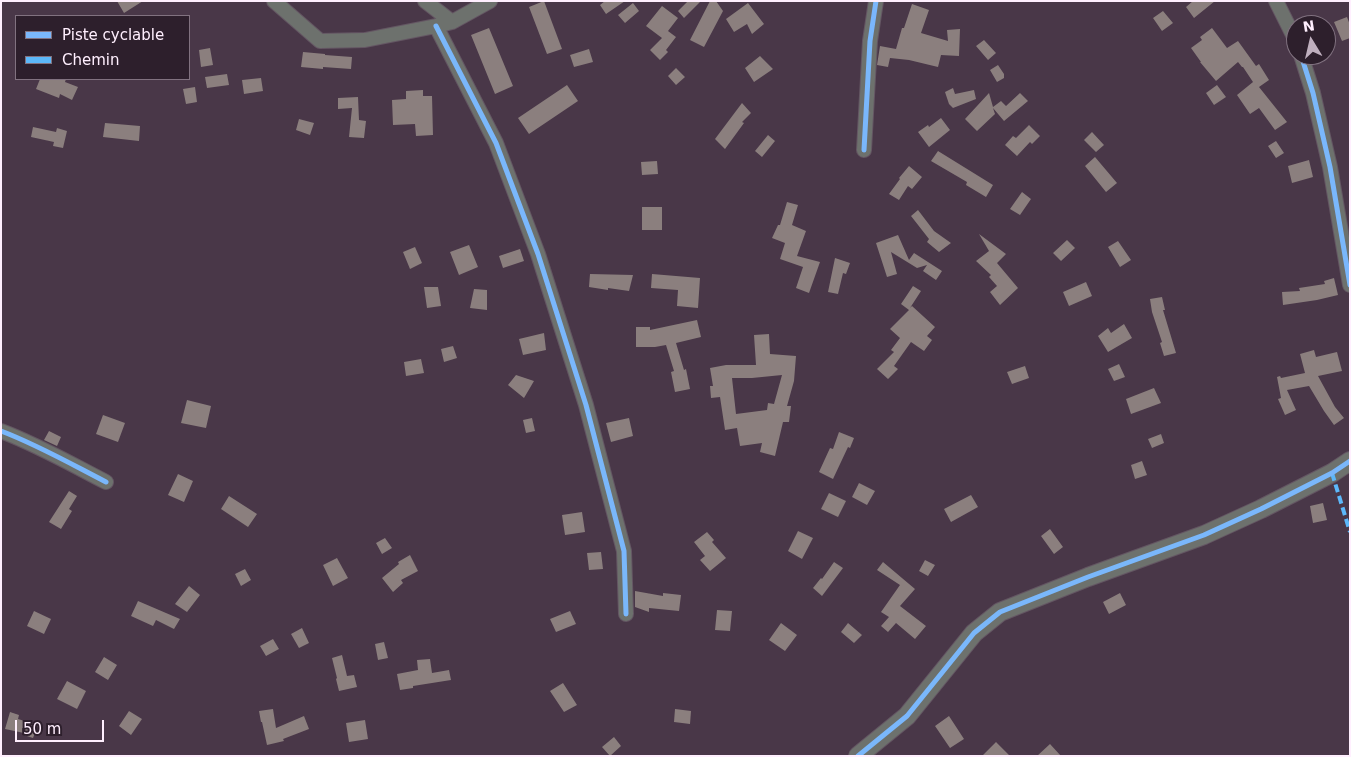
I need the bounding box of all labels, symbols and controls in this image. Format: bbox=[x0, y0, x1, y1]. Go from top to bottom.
legend bbox=[15, 15, 190, 80]
north arrow bbox=[1286, 15, 1336, 65]
text: N bbox=[1302, 17, 1316, 35]
text: Piste cyclable bbox=[62, 26, 164, 44]
text: Chemin bbox=[62, 51, 120, 69]
scale bar bbox=[18, 710, 106, 742]
text: 50 m bbox=[23, 720, 61, 738]

